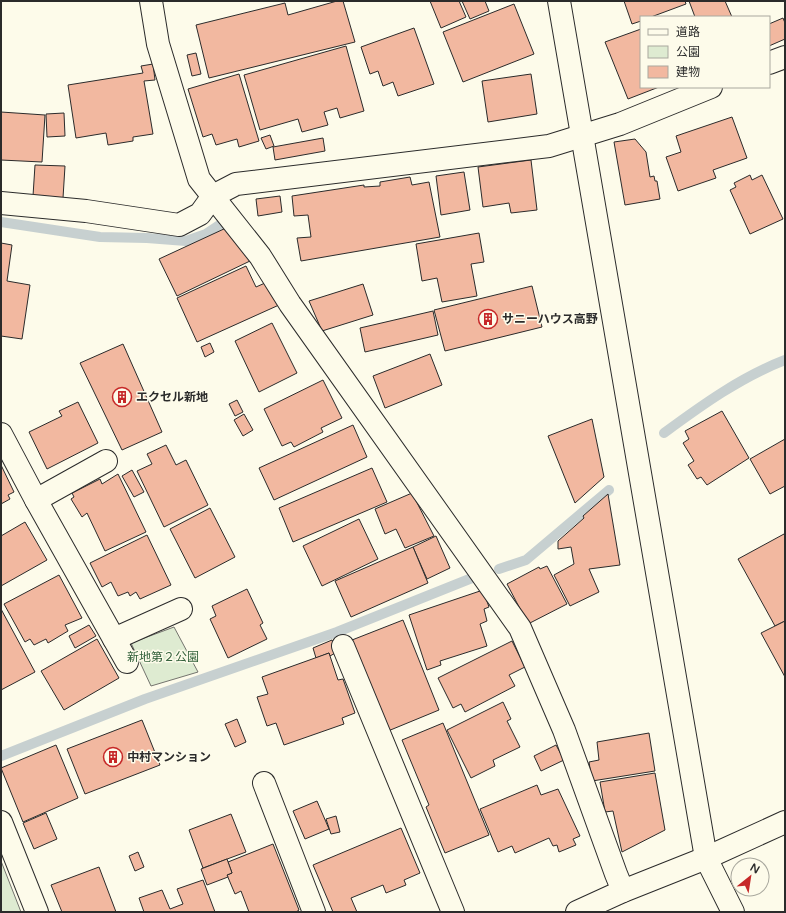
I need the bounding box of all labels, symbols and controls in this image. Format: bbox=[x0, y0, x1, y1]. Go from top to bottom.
legend bbox=[640, 16, 770, 88]
text: 道路 bbox=[676, 25, 700, 39]
text: 公園 bbox=[676, 45, 700, 59]
text: 建物 bbox=[676, 65, 700, 79]
building icon: サニーハウス高野 bbox=[477, 308, 499, 330]
place label: サニーハウス高野 bbox=[502, 312, 598, 326]
building icon: エクセル新地 bbox=[111, 386, 133, 408]
place label: エクセル新地 bbox=[136, 390, 208, 404]
park label: 新地第２公園 bbox=[127, 650, 199, 664]
building icon: 中村マンション bbox=[102, 746, 124, 768]
place label: 中村マンション bbox=[127, 750, 211, 764]
north arrow bbox=[730, 857, 770, 897]
text: N bbox=[748, 861, 762, 877]

